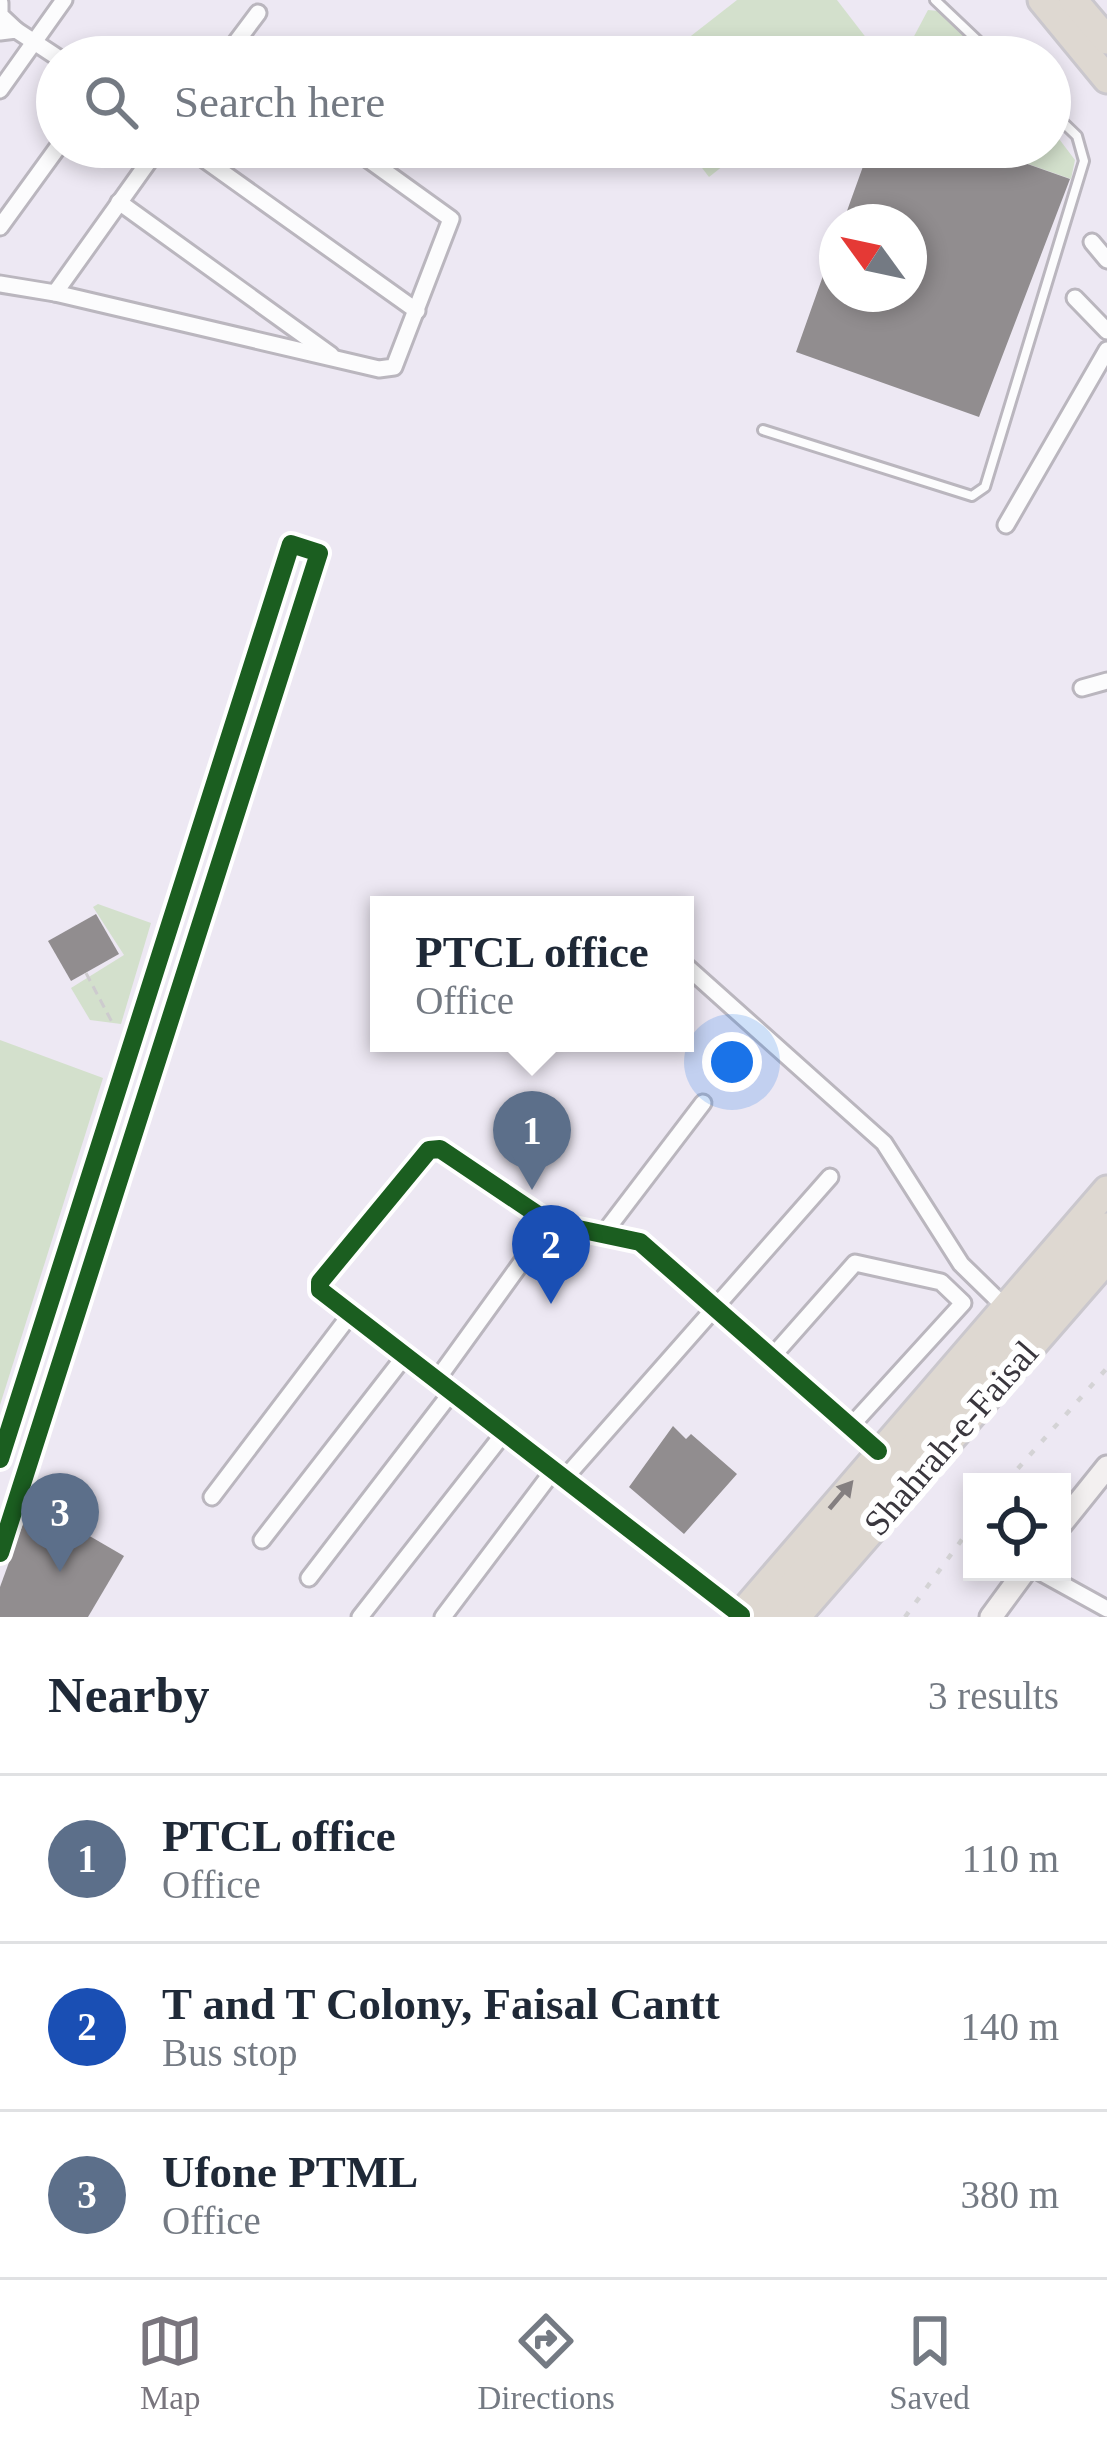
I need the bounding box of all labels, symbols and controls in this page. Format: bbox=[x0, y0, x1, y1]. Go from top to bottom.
search box bbox=[36, 36, 1071, 168]
icon: search bbox=[78, 69, 144, 135]
text: Search here bbox=[174, 77, 385, 127]
north arrow bbox=[819, 204, 927, 312]
popup bbox=[370, 896, 694, 1052]
text: PTCL office bbox=[415, 927, 649, 977]
text: Office bbox=[415, 979, 514, 1022]
your location bbox=[702, 1032, 762, 1092]
pin: 1 bbox=[493, 1091, 571, 1190]
pin: 2 bbox=[512, 1205, 590, 1304]
street label: Shahrah-e-Faisal bbox=[856, 1333, 1046, 1543]
pin: 3 bbox=[21, 1473, 99, 1572]
map controls bbox=[963, 1473, 1071, 1581]
button: locate bbox=[963, 1473, 1071, 1581]
one-way arrow bbox=[827, 1480, 853, 1510]
text: Nearby bbox=[48, 1667, 209, 1723]
text: 3 results bbox=[928, 1674, 1059, 1717]
text: PTCL office bbox=[162, 1811, 396, 1861]
text: 1 bbox=[77, 1837, 97, 1880]
text: 110 m bbox=[962, 1837, 1059, 1880]
text: Office bbox=[162, 1863, 261, 1906]
text: T and T Colony, Faisal Cantt bbox=[162, 1979, 720, 2029]
text: 2 bbox=[77, 2005, 97, 2048]
text: 140 m bbox=[960, 2005, 1059, 2048]
text: Bus stop bbox=[162, 2031, 297, 2074]
text: Ufone PTML bbox=[162, 2147, 418, 2197]
text: 3 bbox=[77, 2173, 97, 2216]
text: 380 m bbox=[960, 2173, 1059, 2216]
text: Office bbox=[162, 2199, 261, 2242]
tab: Map bbox=[137, 2308, 203, 2417]
tab: Directions bbox=[477, 2308, 615, 2417]
tab: Saved bbox=[889, 2308, 970, 2417]

